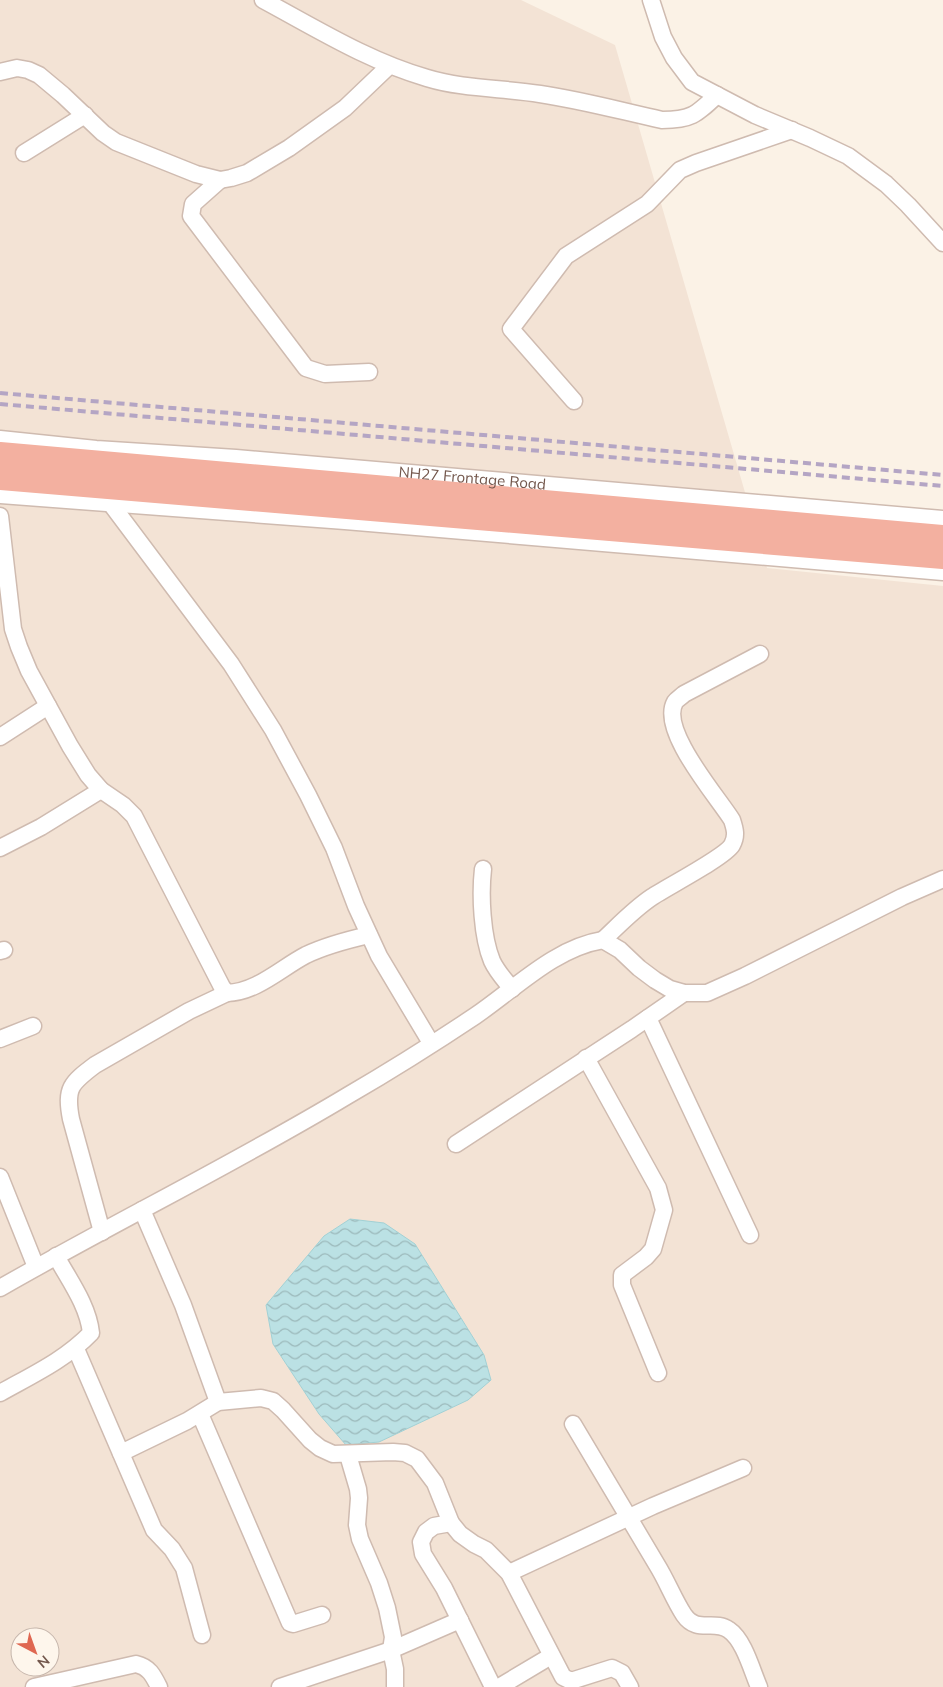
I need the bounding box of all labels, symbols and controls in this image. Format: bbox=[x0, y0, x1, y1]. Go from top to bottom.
street label: NH27 Frontage Road bbox=[398, 462, 547, 494]
north arrow bbox=[10, 1627, 60, 1677]
text: N bbox=[34, 1652, 53, 1672]

